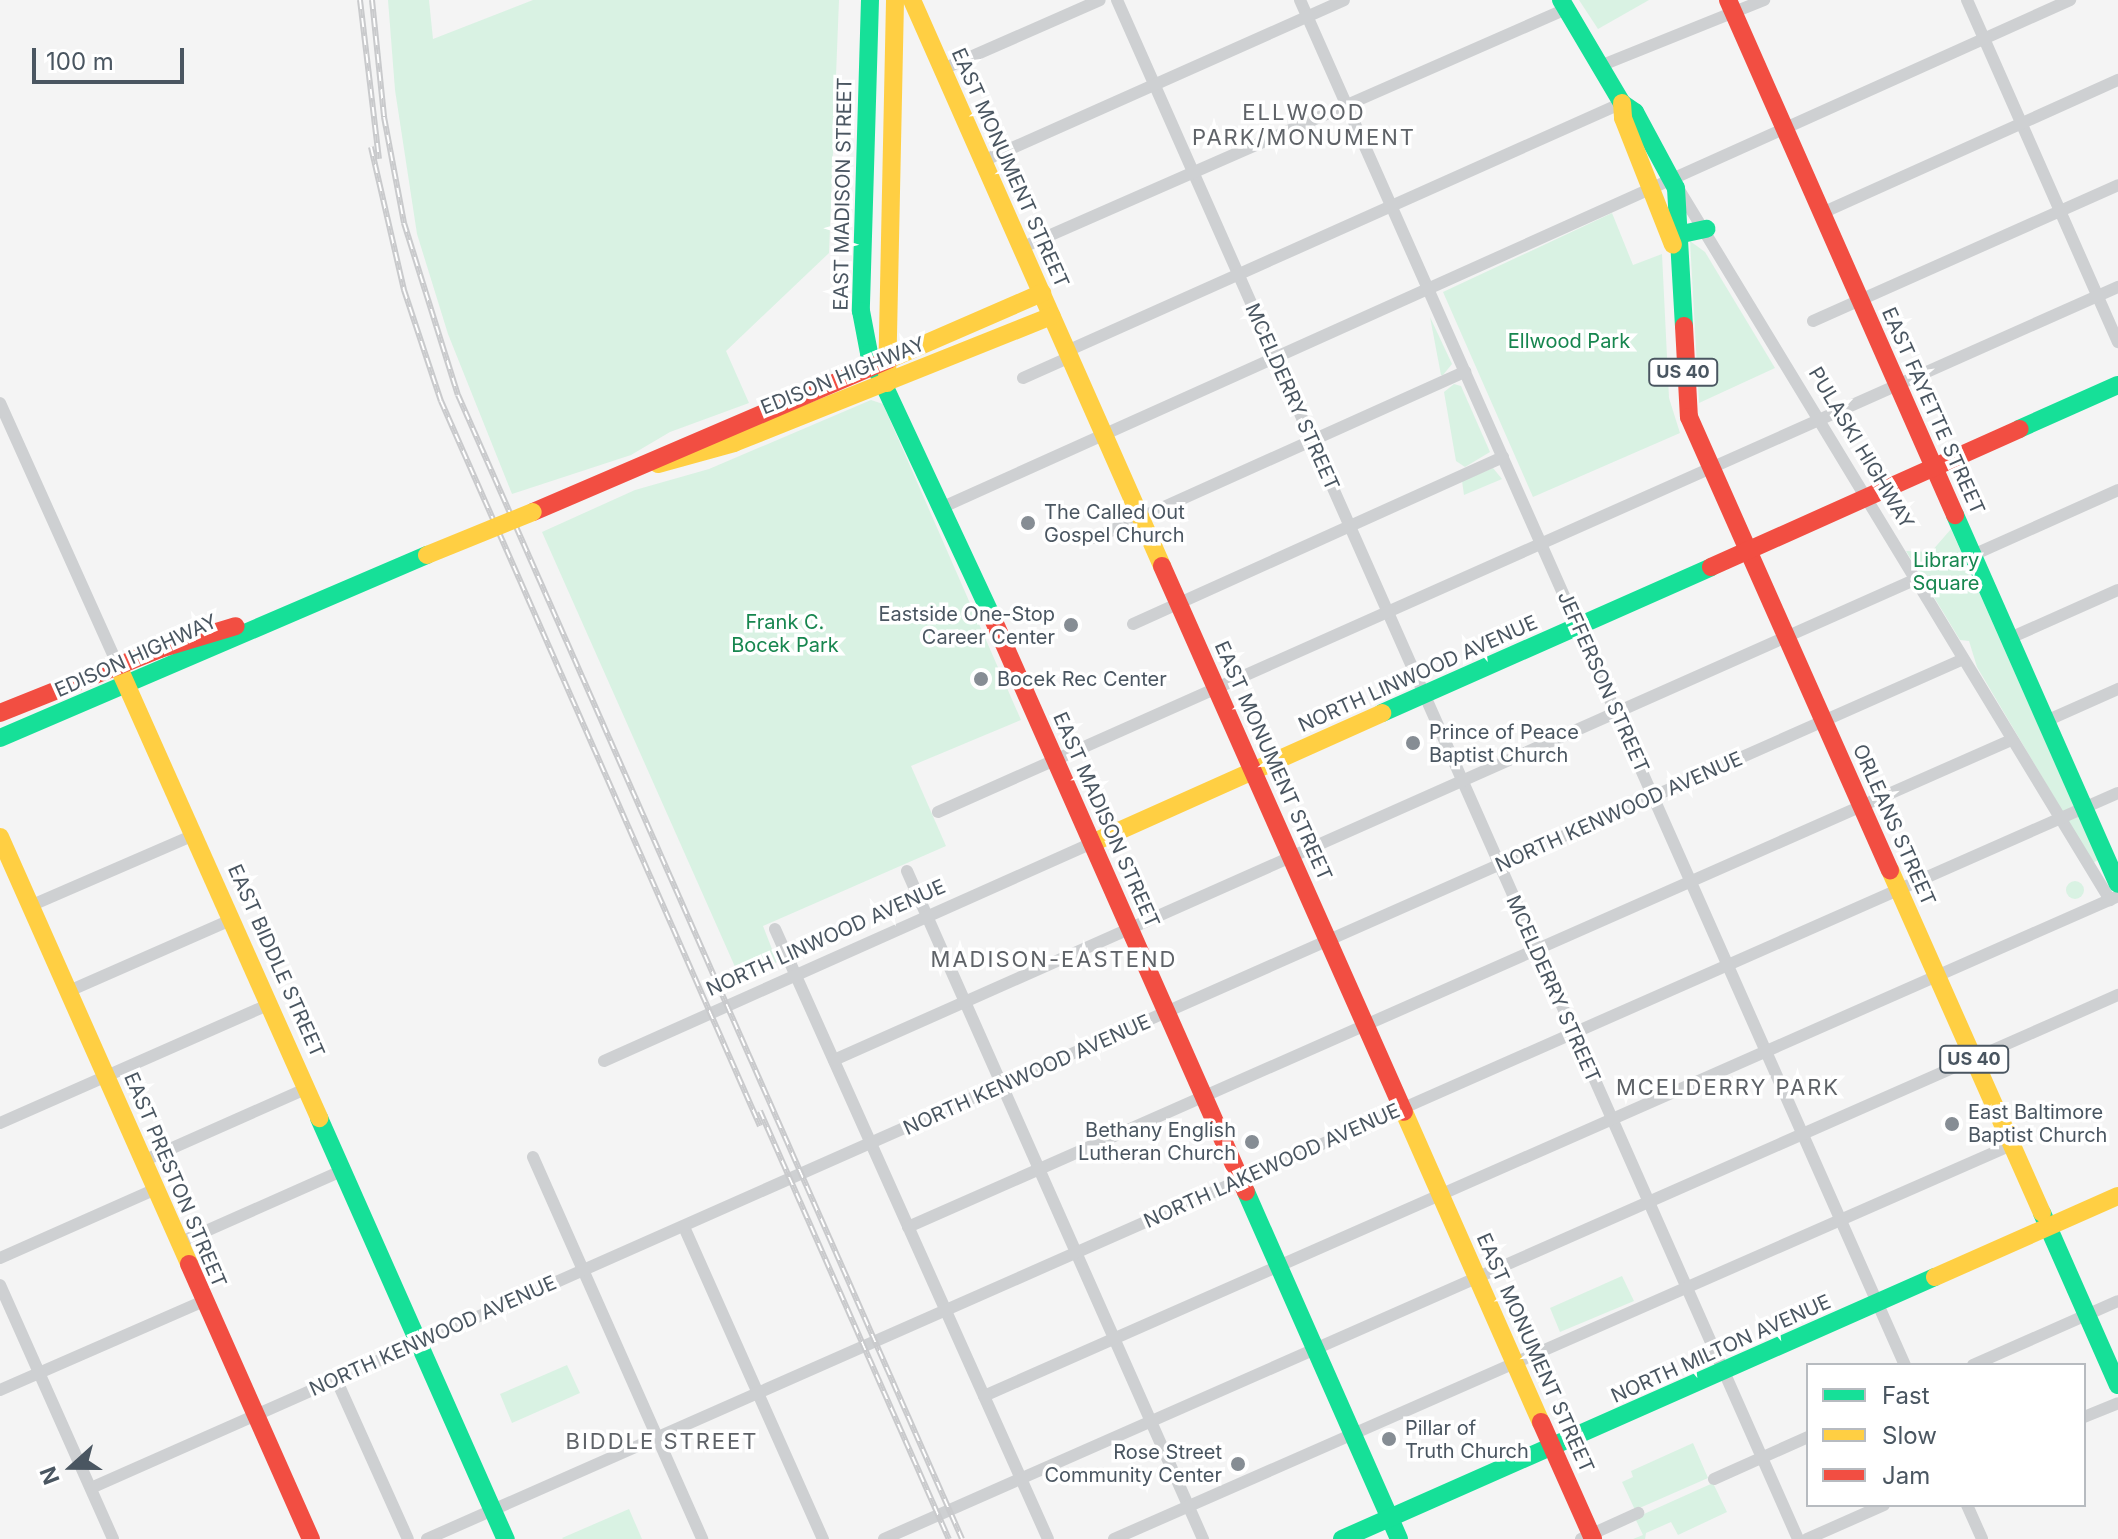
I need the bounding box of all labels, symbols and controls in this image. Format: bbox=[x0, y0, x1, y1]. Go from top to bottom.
scale bar bbox=[36, 32, 188, 82]
street label: EAST MONUMENT STREET bbox=[946, 44, 1074, 292]
text: 100 m bbox=[46, 47, 114, 76]
street label: EAST MADISON STREET bbox=[829, 77, 857, 311]
district label: ELLWOOD PARK/MONUMENT bbox=[1192, 99, 1416, 150]
street label: MCELDERRY STREET bbox=[1240, 300, 1344, 494]
street label: EAST FAYETTE STREET bbox=[1876, 304, 1990, 518]
park label: Ellwood Park bbox=[1508, 329, 1630, 353]
street label: EDISON HIGHWAY bbox=[757, 332, 929, 420]
road number: US 40 bbox=[1647, 358, 1719, 386]
street label: PULASKI HIGHWAY bbox=[1803, 363, 1919, 533]
place label: The Called Out Gospel Church bbox=[1044, 500, 1185, 547]
marker: The Called Out Gospel Church bbox=[1019, 514, 1037, 532]
park label: Library Square bbox=[1913, 548, 1979, 595]
street label: JEFFERSON STREET bbox=[1552, 587, 1654, 777]
place label: Eastside One-Stop Career Center bbox=[879, 602, 1055, 649]
street label: EDISON HIGHWAY bbox=[51, 609, 221, 703]
street label: NORTH LINWOOD AVENUE bbox=[1295, 610, 1541, 738]
park label: Frank C. Bocek Park bbox=[731, 611, 839, 658]
marker: Eastside One-Stop Career Center bbox=[1062, 616, 1080, 634]
street label: EAST MONUMENT STREET bbox=[1209, 637, 1337, 885]
place label: Bocek Rec Center bbox=[997, 667, 1167, 691]
marker: Bocek Rec Center bbox=[972, 670, 990, 688]
street label: EAST MADISON STREET bbox=[1048, 709, 1164, 931]
place label: Prince of Peace Baptist Church bbox=[1429, 720, 1579, 767]
marker: Prince of Peace Baptist Church bbox=[1404, 734, 1422, 752]
street label: ORLEANS STREET bbox=[1848, 740, 1940, 910]
street label: NORTH KENWOOD AVENUE bbox=[1492, 747, 1746, 877]
street label: EAST BIDDLE STREET bbox=[223, 861, 329, 1061]
street label: NORTH LINWOOD AVENUE bbox=[703, 874, 949, 1002]
street label: MCELDERRY STREET bbox=[1501, 892, 1605, 1086]
district label: MADISON-EASTEND bbox=[931, 947, 1177, 973]
street label: NORTH KENWOOD AVENUE bbox=[900, 1010, 1154, 1140]
road number: US 40 bbox=[1938, 1045, 2010, 1073]
street label: EAST PRESTON STREET bbox=[119, 1069, 231, 1291]
district label: MCELDERRY PARK bbox=[1616, 1075, 1840, 1101]
street label: NORTH LAKEWOOD AVENUE bbox=[1140, 1099, 1404, 1233]
place label: East Baltimore Baptist Church bbox=[1968, 1100, 2107, 1147]
marker: East Baltimore Baptist Church bbox=[1943, 1115, 1961, 1133]
place label: Bethany English Lutheran Church bbox=[1078, 1118, 1236, 1165]
marker: Bethany English Lutheran Church bbox=[1243, 1133, 1261, 1151]
street label: EAST MONUMENT STREET bbox=[1471, 1229, 1599, 1477]
street label: NORTH KENWOOD AVENUE bbox=[306, 1271, 560, 1401]
street label: NORTH MILTON AVENUE bbox=[1607, 1290, 1835, 1408]
legend bbox=[1806, 1363, 2086, 1507]
text: Fast bbox=[1882, 1381, 1930, 1410]
place label: Pillar of Truth Church bbox=[1405, 1416, 1529, 1463]
text: Slow bbox=[1882, 1421, 1937, 1450]
north arrow bbox=[32, 1427, 112, 1507]
district label: BIDDLE STREET bbox=[565, 1429, 759, 1455]
marker: Pillar of Truth Church bbox=[1380, 1430, 1398, 1448]
place label: Rose Street Community Center bbox=[1044, 1440, 1222, 1487]
marker: Rose Street Community Center bbox=[1229, 1455, 1247, 1473]
text: Jam bbox=[1882, 1461, 1930, 1490]
text: N bbox=[34, 1463, 65, 1488]

